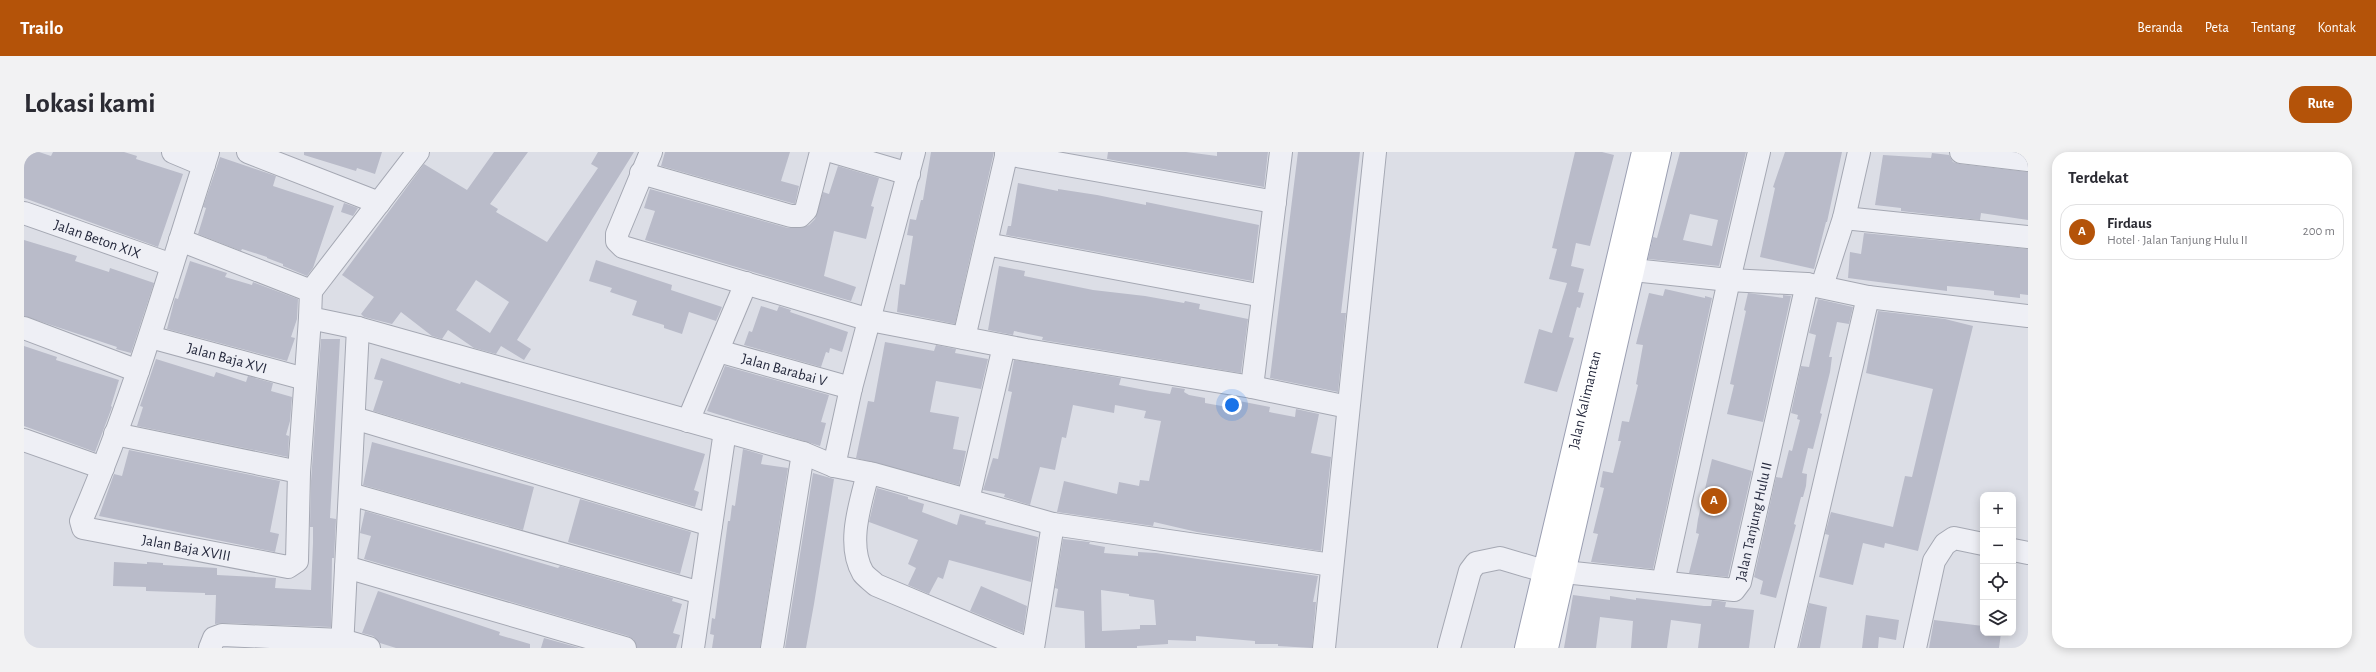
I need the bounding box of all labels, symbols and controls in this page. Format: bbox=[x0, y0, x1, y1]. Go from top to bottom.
text: Trailo bbox=[20, 19, 63, 38]
text: Beranda bbox=[2137, 21, 2183, 35]
text: Peta bbox=[2205, 21, 2229, 35]
text: Tentang bbox=[2251, 21, 2295, 35]
text: Kontak bbox=[2317, 21, 2356, 35]
button: Rute bbox=[2289, 86, 2352, 123]
text: Lokasi kami bbox=[24, 90, 156, 118]
text: Terdekat bbox=[2068, 169, 2128, 186]
text: Firdaus bbox=[2107, 216, 2152, 231]
street label: Jalan Beton XIX bbox=[52, 217, 143, 261]
text: A bbox=[2078, 225, 2086, 238]
text: 200 m bbox=[2303, 225, 2335, 238]
text: Hotel · Jalan Tanjung Hulu II bbox=[2107, 234, 2248, 247]
street label: Jalan Baja XVI bbox=[186, 340, 269, 376]
street label: Jalan Kalimantan bbox=[1566, 349, 1604, 450]
street label: Jalan Barabai V bbox=[740, 351, 829, 389]
your location bbox=[1222, 395, 1242, 415]
street label: Jalan Tanjung Hulu II bbox=[1733, 461, 1775, 583]
pin: A bbox=[1701, 486, 1727, 516]
map controls bbox=[1980, 492, 2016, 636]
button: + bbox=[1980, 492, 2016, 528]
button: − bbox=[1980, 528, 2016, 564]
street label: Jalan Baja XVIII bbox=[141, 532, 232, 564]
button: locate bbox=[1980, 564, 2016, 600]
button: layers bbox=[1980, 600, 2016, 636]

